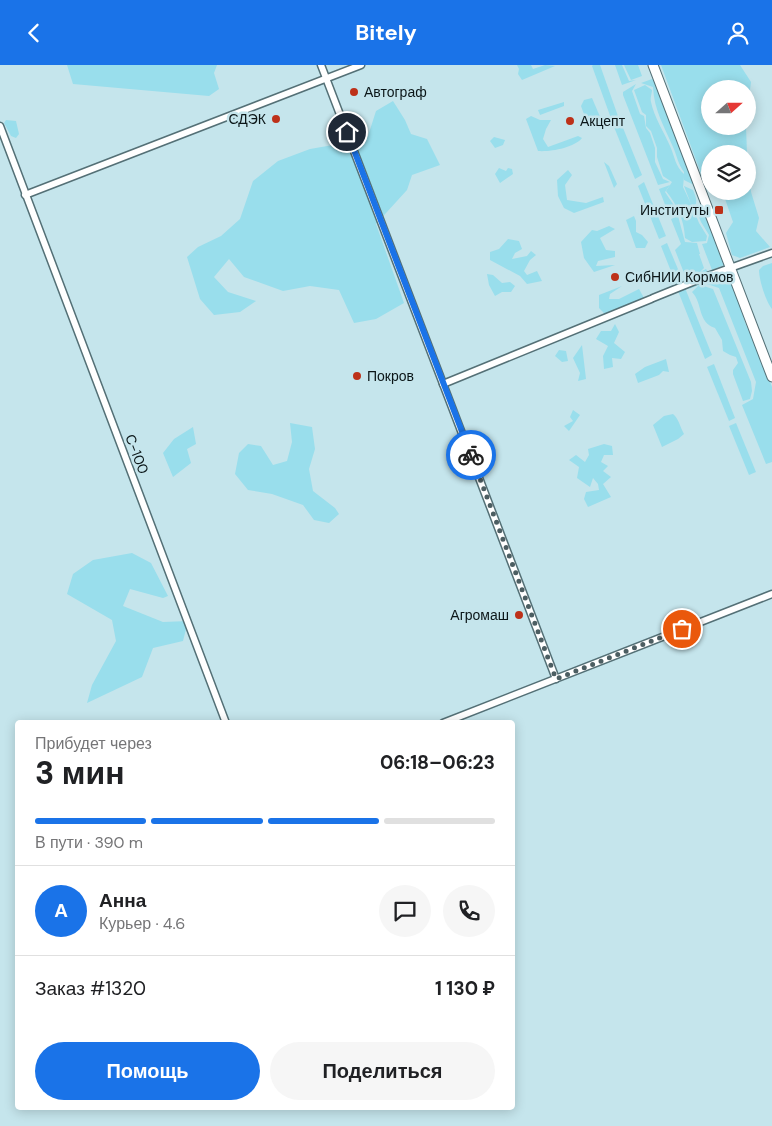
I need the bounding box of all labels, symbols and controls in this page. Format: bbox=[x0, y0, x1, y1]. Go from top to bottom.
text: Bitely bbox=[355, 18, 417, 47]
icon: back bbox=[20, 19, 48, 47]
icon: person bbox=[724, 19, 752, 47]
north arrow bbox=[701, 80, 756, 135]
map controls bbox=[701, 80, 756, 200]
place label: Автограф bbox=[364, 83, 427, 101]
marker: Автограф bbox=[348, 86, 360, 98]
place label: СДЭК bbox=[228, 110, 267, 128]
pin bbox=[326, 111, 368, 153]
place label: Акцепт bbox=[580, 112, 626, 130]
marker: СДЭК bbox=[270, 113, 282, 125]
marker: Акцепт bbox=[564, 115, 576, 127]
icon: home bbox=[333, 118, 361, 146]
button: layers bbox=[701, 145, 756, 200]
place label: Институты bbox=[640, 201, 709, 219]
marker: Институты bbox=[713, 204, 725, 216]
place label: СибНИИ Кормов bbox=[625, 268, 734, 286]
marker: СибНИИ Кормов bbox=[609, 271, 621, 283]
place label: Покров bbox=[367, 367, 414, 385]
marker: Покров bbox=[351, 370, 363, 382]
courier bbox=[446, 430, 496, 480]
street label: С-100 bbox=[121, 432, 153, 476]
icon: bike bbox=[457, 441, 485, 469]
place label: Агромаш bbox=[450, 606, 509, 624]
pin bbox=[661, 608, 703, 650]
marker: Агромаш bbox=[513, 609, 525, 621]
icon: bag bbox=[668, 615, 696, 643]
text: Прибудет через bbox=[35, 733, 152, 754]
text: 06:18–06:23 bbox=[380, 750, 495, 775]
text: 3 мин bbox=[35, 752, 125, 794]
text: В пути · 390 m bbox=[35, 832, 143, 853]
button: chat bbox=[379, 885, 431, 937]
button: phone bbox=[443, 885, 495, 937]
text: Анна bbox=[99, 888, 146, 913]
text: А bbox=[54, 898, 68, 923]
text: Курьер · 4.6 bbox=[99, 913, 185, 934]
text: Заказ #1320 bbox=[35, 976, 146, 1001]
text: 1 130 ₽ bbox=[435, 976, 495, 1001]
button: Помощь bbox=[35, 1042, 260, 1100]
button: Поделиться bbox=[270, 1042, 495, 1100]

